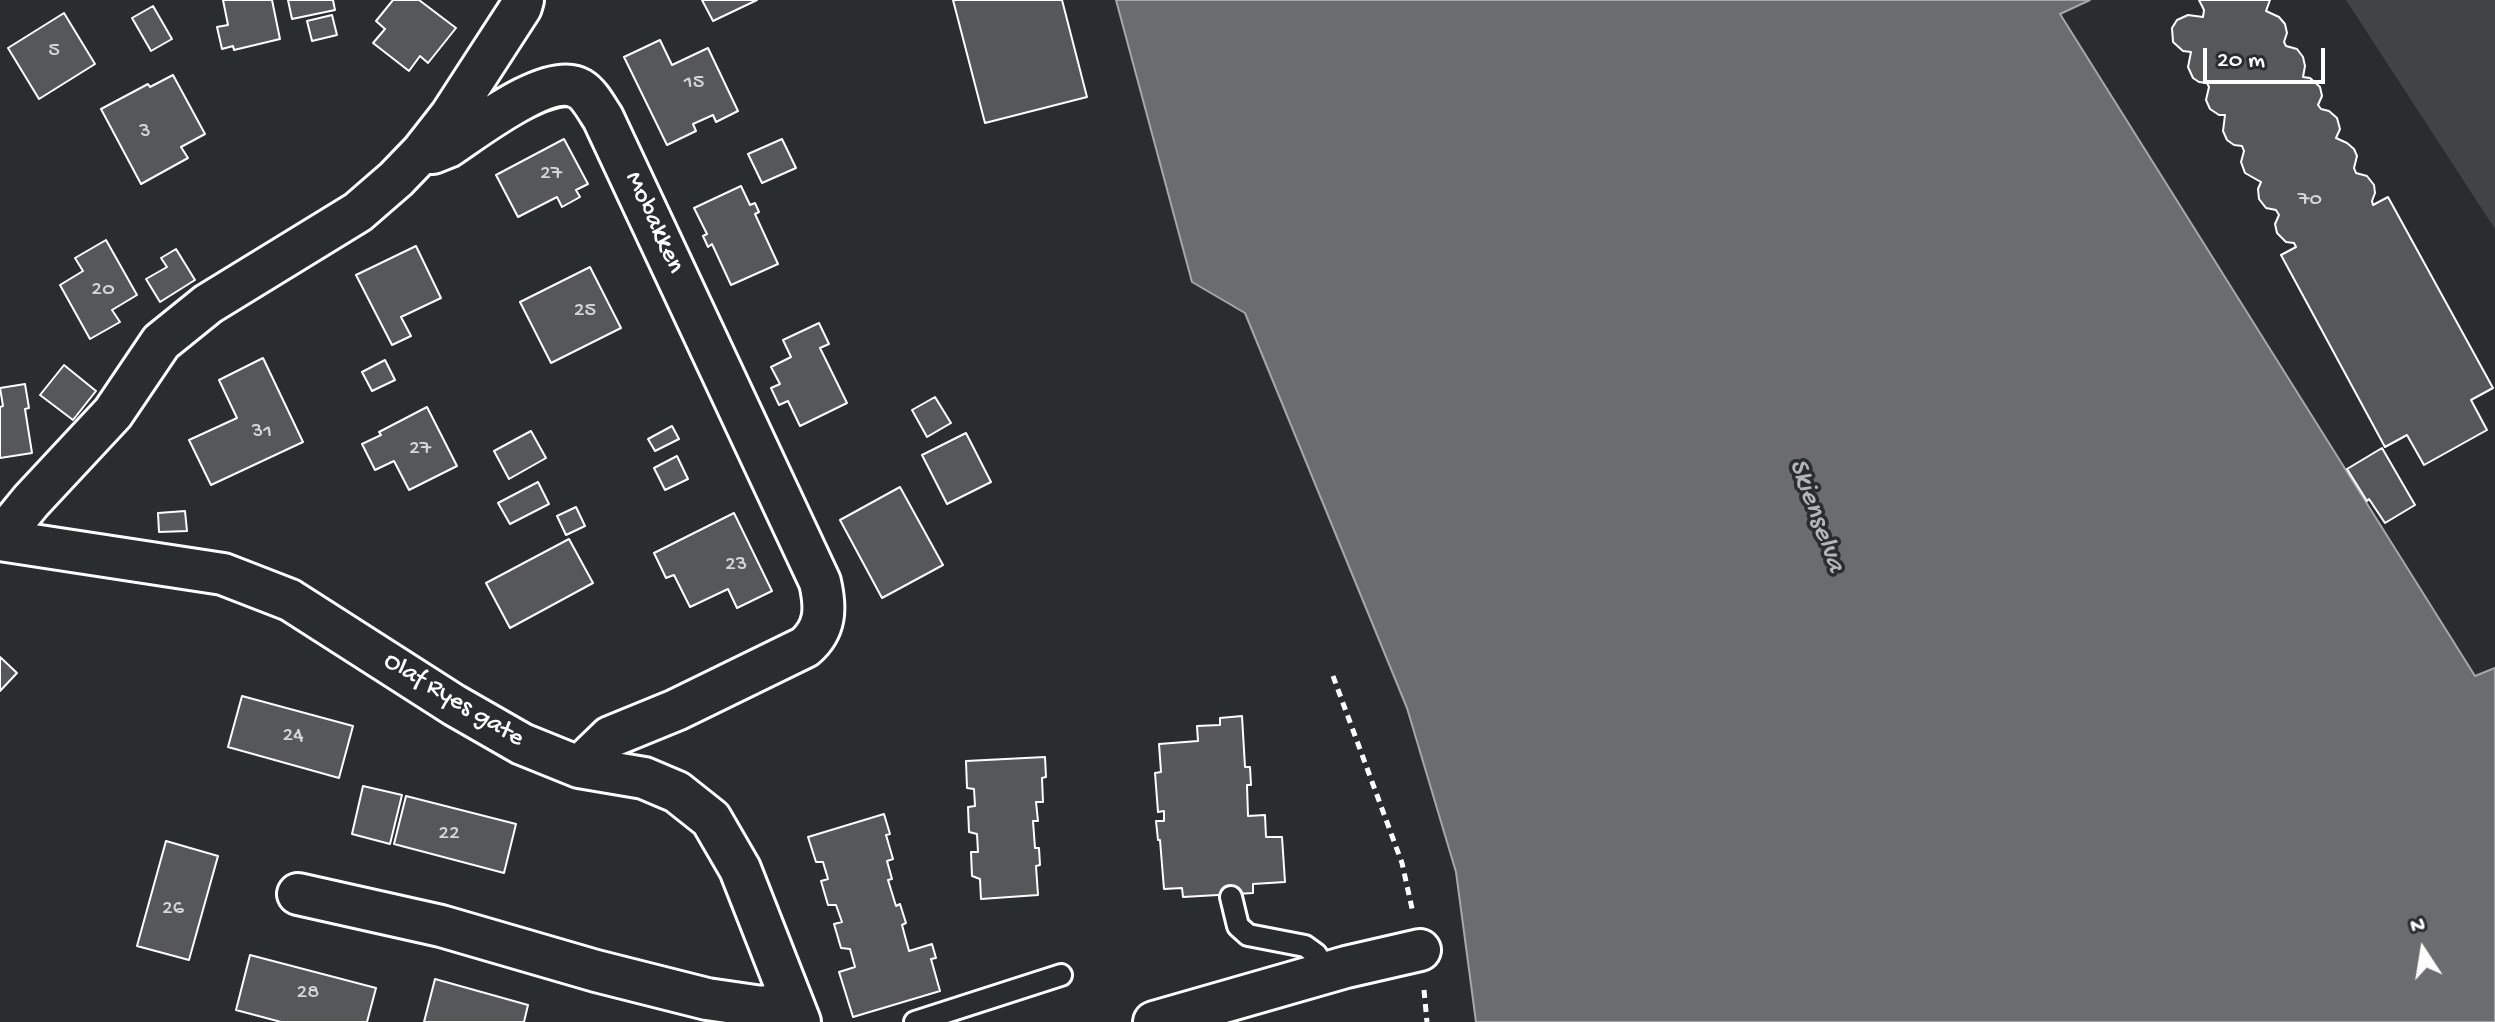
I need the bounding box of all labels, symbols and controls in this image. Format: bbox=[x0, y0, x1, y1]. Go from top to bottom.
scale bar bbox=[2207, 32, 2329, 82]
house number: 5 bbox=[48, 39, 60, 65]
text: 20 m bbox=[2217, 47, 2265, 76]
house number: 15 bbox=[684, 71, 704, 97]
house number: 3 bbox=[139, 120, 151, 146]
house number: 27 bbox=[540, 162, 562, 188]
street label: Mobakken bbox=[616, 167, 690, 279]
house number: 70 bbox=[2298, 188, 2322, 214]
house number: 20 bbox=[91, 278, 115, 304]
house number: 25 bbox=[574, 299, 596, 325]
house number: 31 bbox=[252, 420, 272, 446]
house number: 27 bbox=[409, 437, 431, 463]
water label: Skienselva bbox=[1779, 455, 1851, 577]
house number: 23 bbox=[725, 553, 747, 579]
street label: Olaf Ryes gate bbox=[377, 647, 529, 755]
house number: 24 bbox=[282, 724, 304, 750]
house number: 22 bbox=[438, 822, 460, 848]
house number: 26 bbox=[162, 897, 184, 923]
north arrow bbox=[2383, 910, 2463, 990]
text: N bbox=[2408, 912, 2428, 941]
house number: 28 bbox=[297, 981, 319, 1007]

